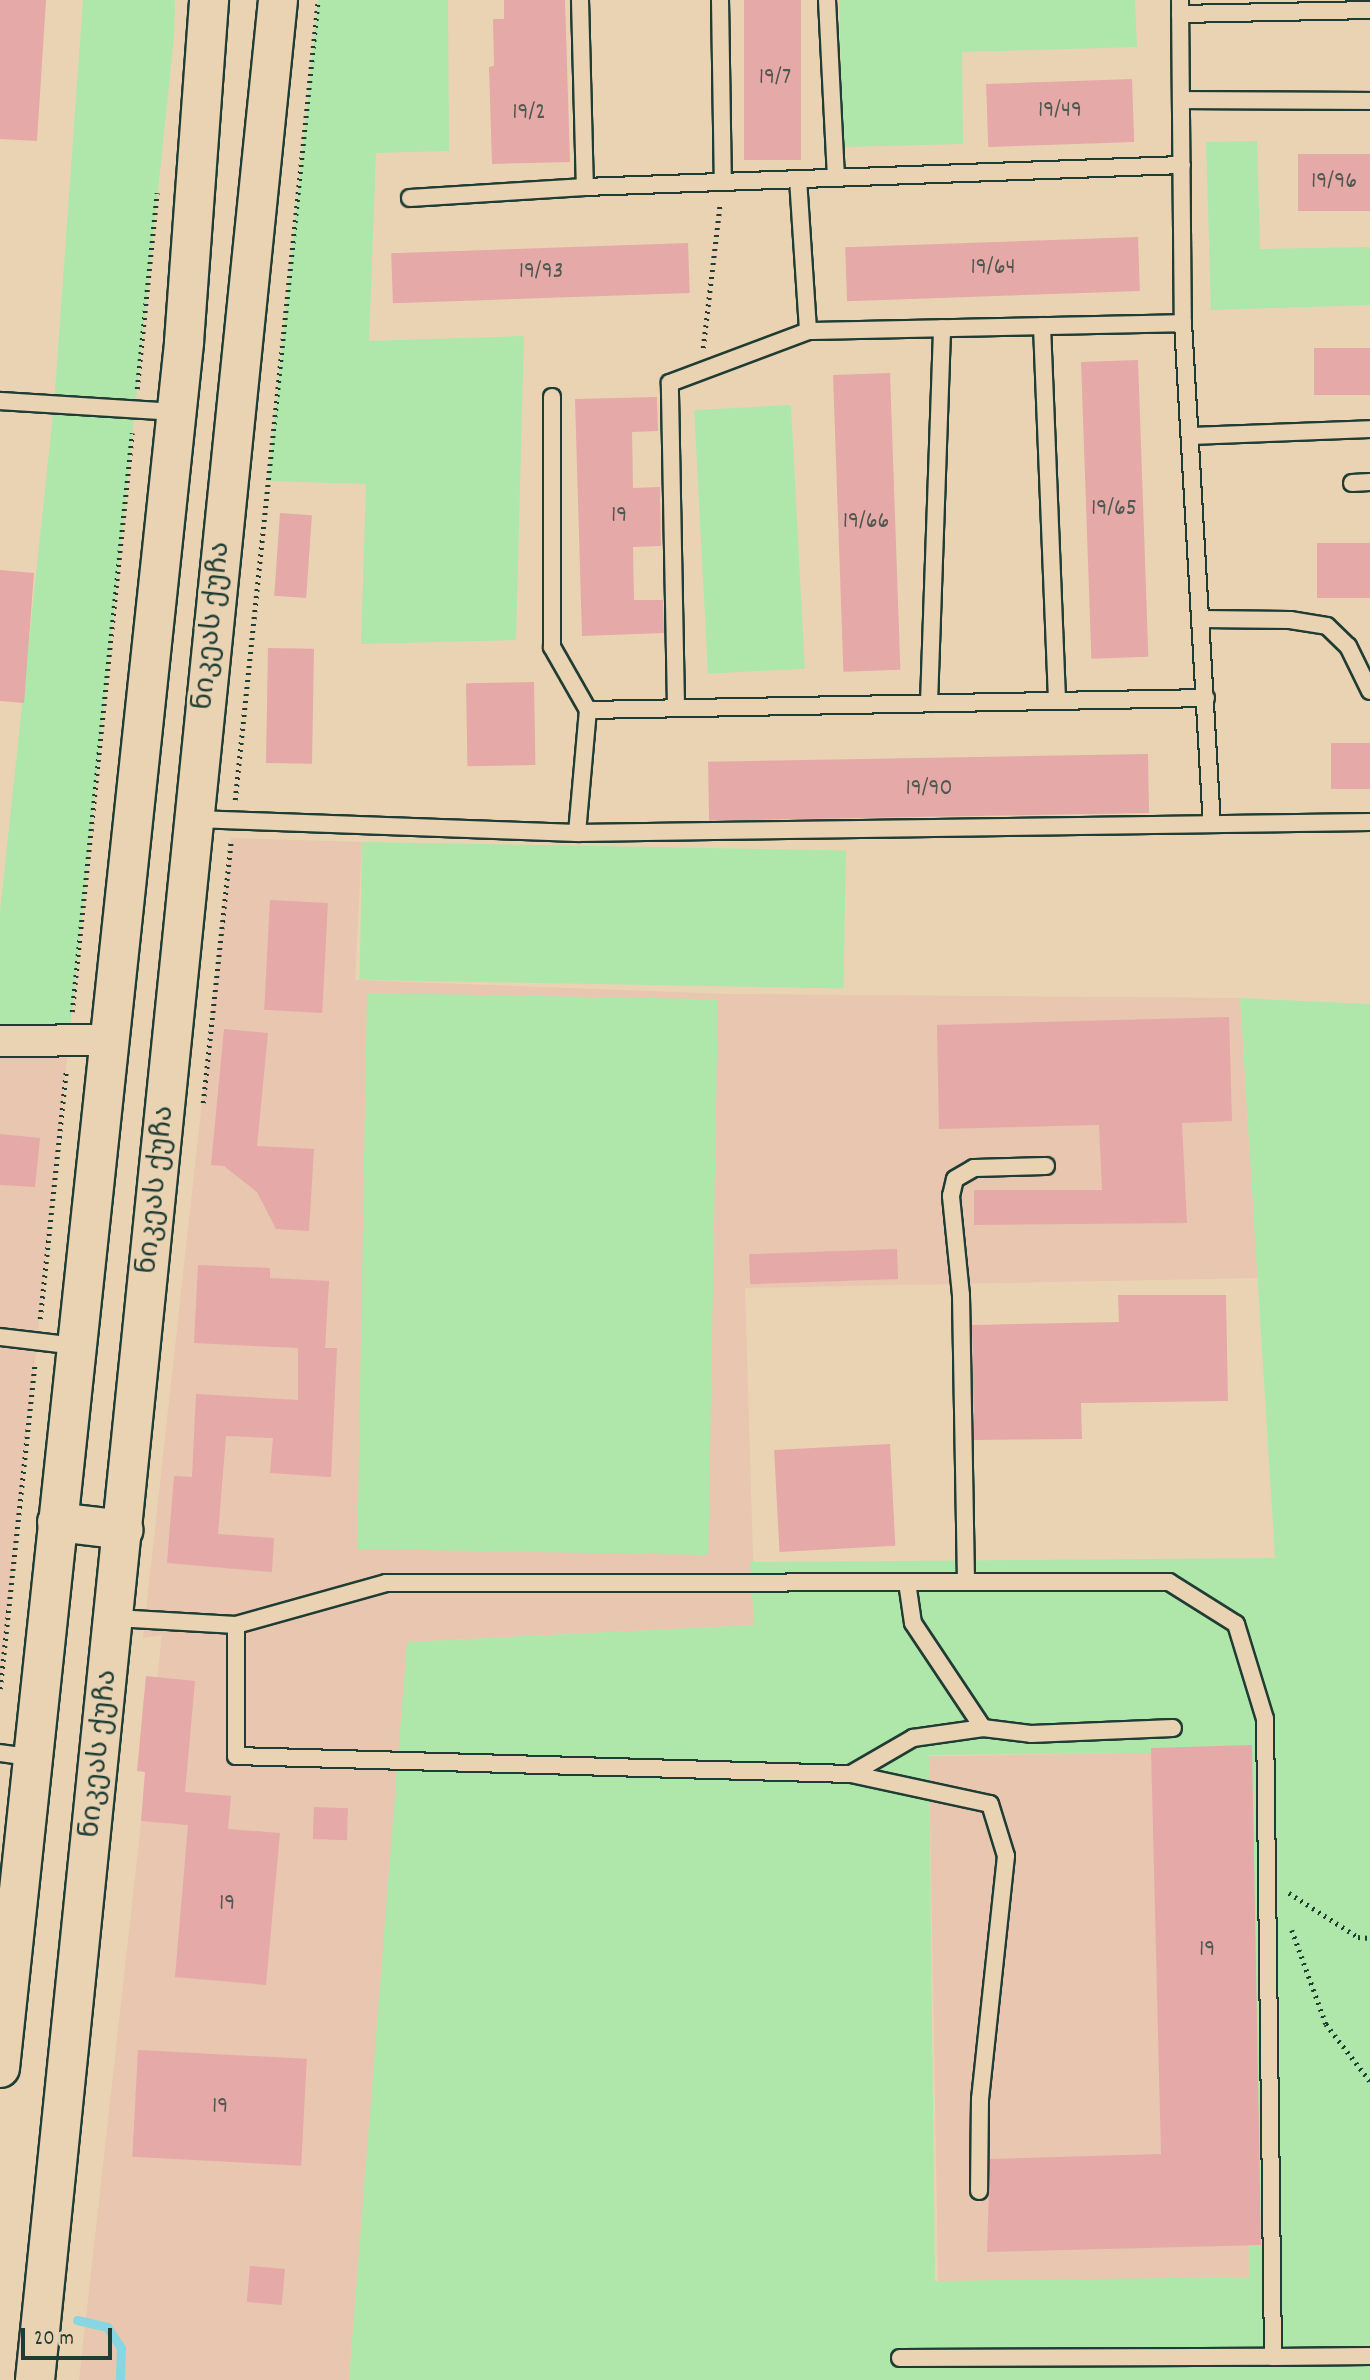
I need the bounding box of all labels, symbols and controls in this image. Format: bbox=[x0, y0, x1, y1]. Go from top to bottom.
house number: 19/7 bbox=[759, 65, 791, 93]
house number: 19/49 bbox=[1038, 98, 1082, 126]
house number: 19/2 bbox=[512, 100, 546, 128]
house number: 19/96 bbox=[1311, 169, 1357, 197]
house number: 19/64 bbox=[971, 255, 1015, 283]
house number: 19/93 bbox=[519, 259, 563, 287]
house number: 19/65 bbox=[1091, 496, 1137, 524]
house number: 19 bbox=[611, 503, 627, 531]
house number: 19/66 bbox=[843, 509, 889, 537]
street label: ნიკეას ქუჩა bbox=[188, 540, 240, 712]
house number: 19/90 bbox=[905, 776, 953, 804]
street label: ნიკეას ქუჩა bbox=[132, 1104, 184, 1276]
street label: ნიკეას ქუჩა bbox=[75, 1668, 127, 1840]
house number: 19 bbox=[219, 1891, 235, 1919]
house number: 19 bbox=[1199, 1937, 1215, 1965]
house number: 19 bbox=[212, 2094, 228, 2122]
scale bar bbox=[24, 2314, 116, 2358]
text: 20 m bbox=[34, 2325, 74, 2355]

